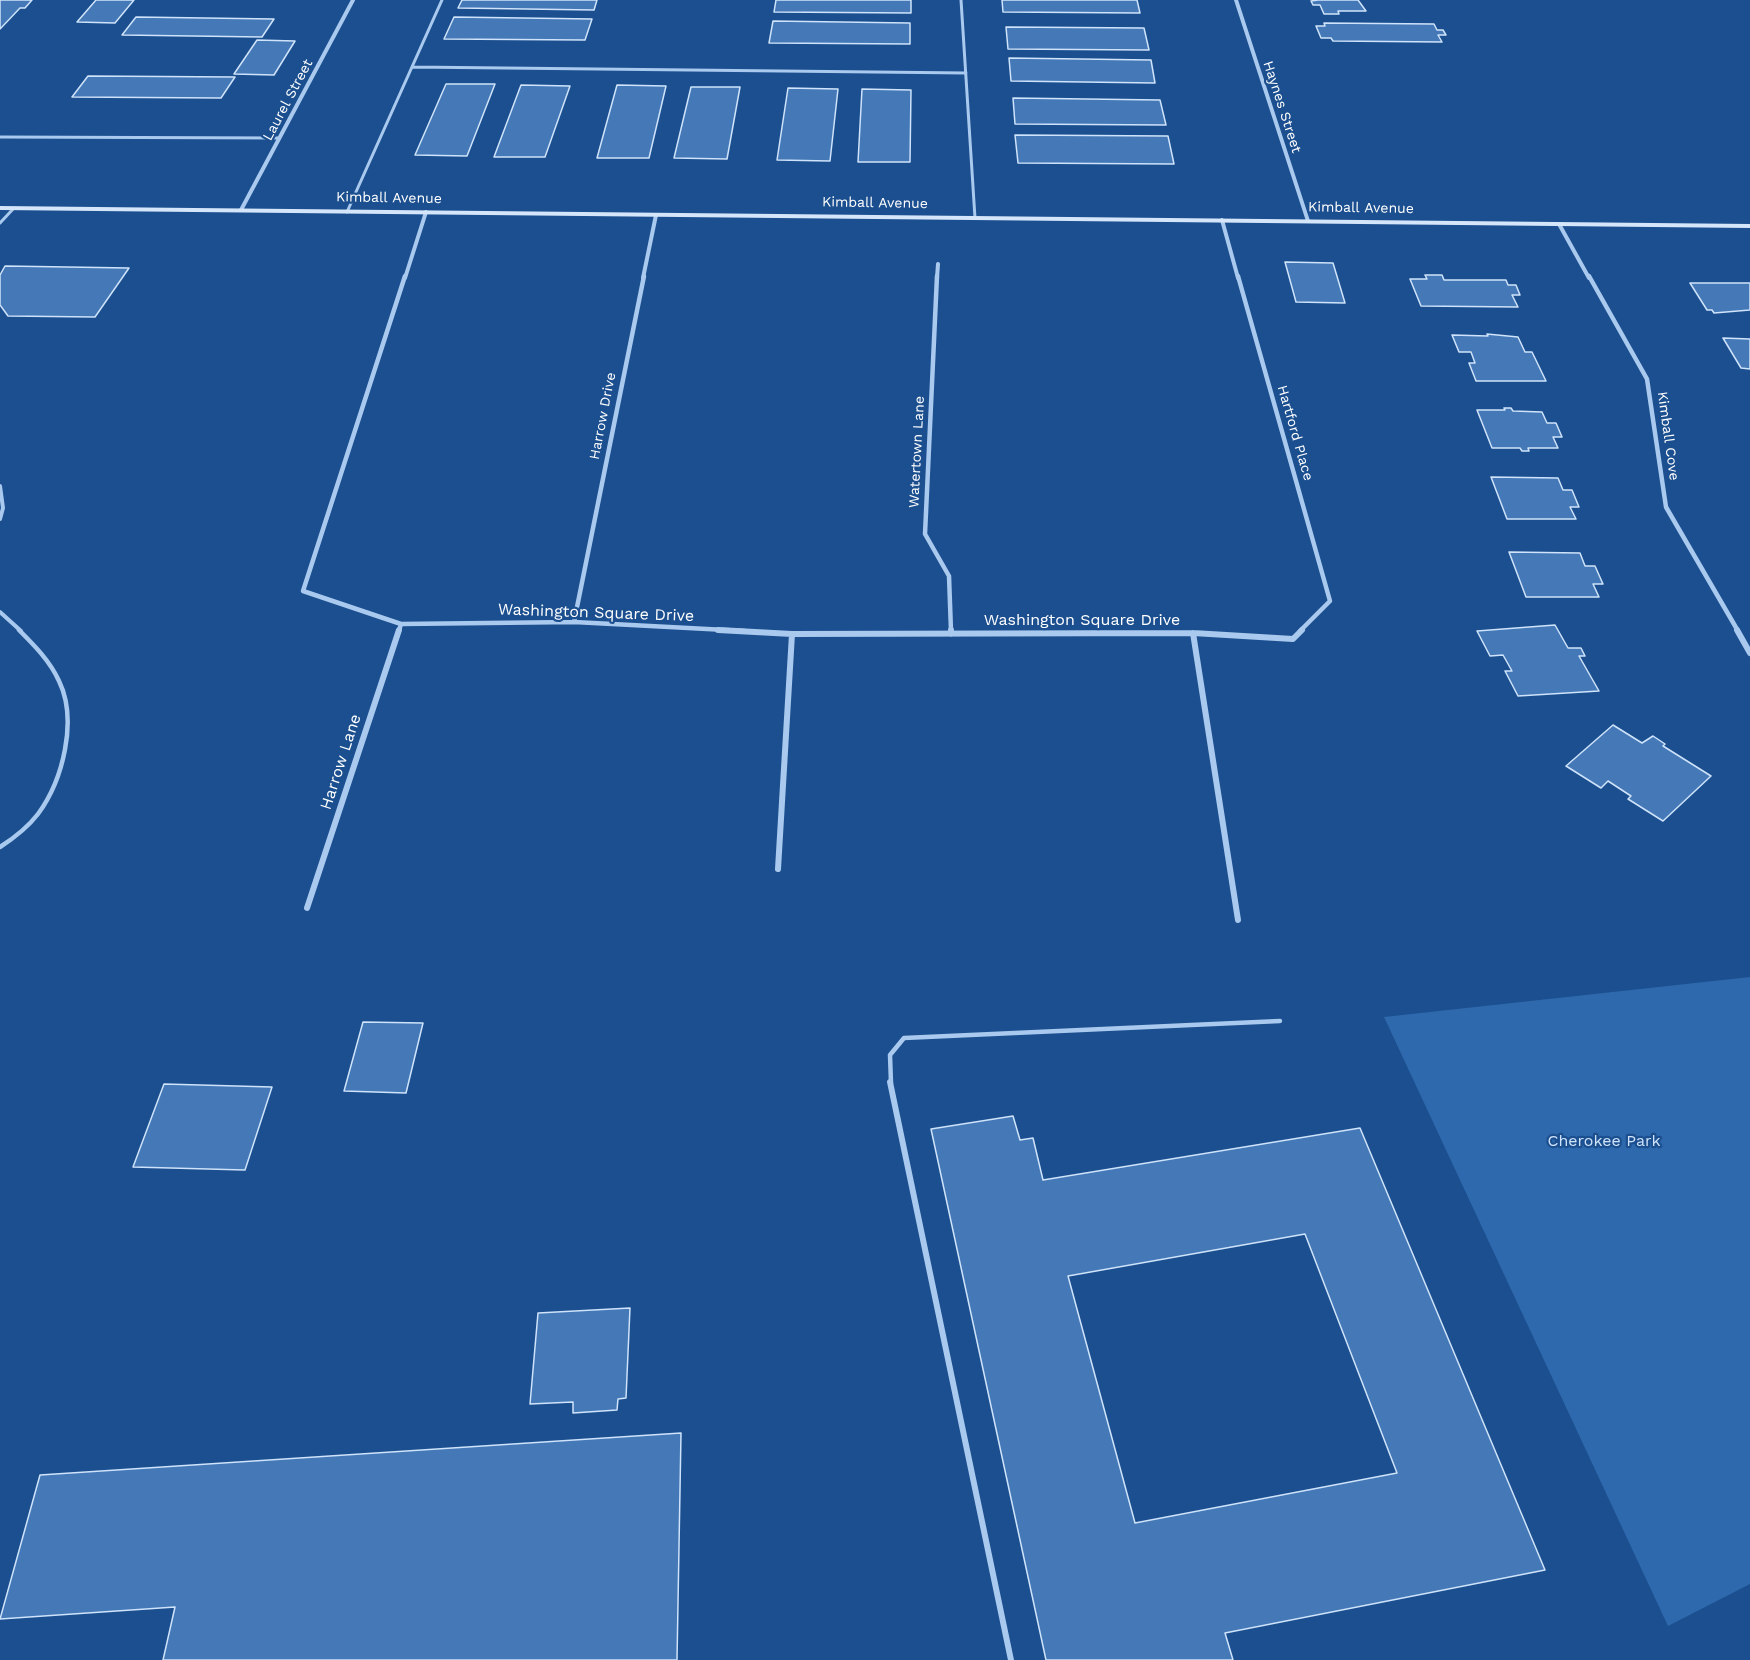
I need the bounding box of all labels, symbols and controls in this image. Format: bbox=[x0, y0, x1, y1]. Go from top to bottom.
street label: Laurel Street bbox=[260, 56, 316, 144]
street label: Haynes Street bbox=[1259, 59, 1305, 155]
street label: Kimball Avenue bbox=[336, 189, 442, 207]
street label: Kimball Avenue bbox=[822, 194, 928, 212]
street label: Kimball Avenue bbox=[1308, 199, 1414, 217]
street label: Harrow Drive bbox=[586, 371, 620, 461]
street label: Hartford Place bbox=[1273, 383, 1317, 483]
street label: Kimball Cove bbox=[1653, 390, 1683, 482]
street label: Watertown Lane bbox=[906, 396, 928, 508]
street label: Washington Square Drive bbox=[498, 600, 694, 626]
street label: Washington Square Drive bbox=[984, 610, 1180, 630]
street label: Harrow Lane bbox=[317, 712, 365, 812]
park label: Cherokee Park bbox=[1547, 1131, 1661, 1151]

